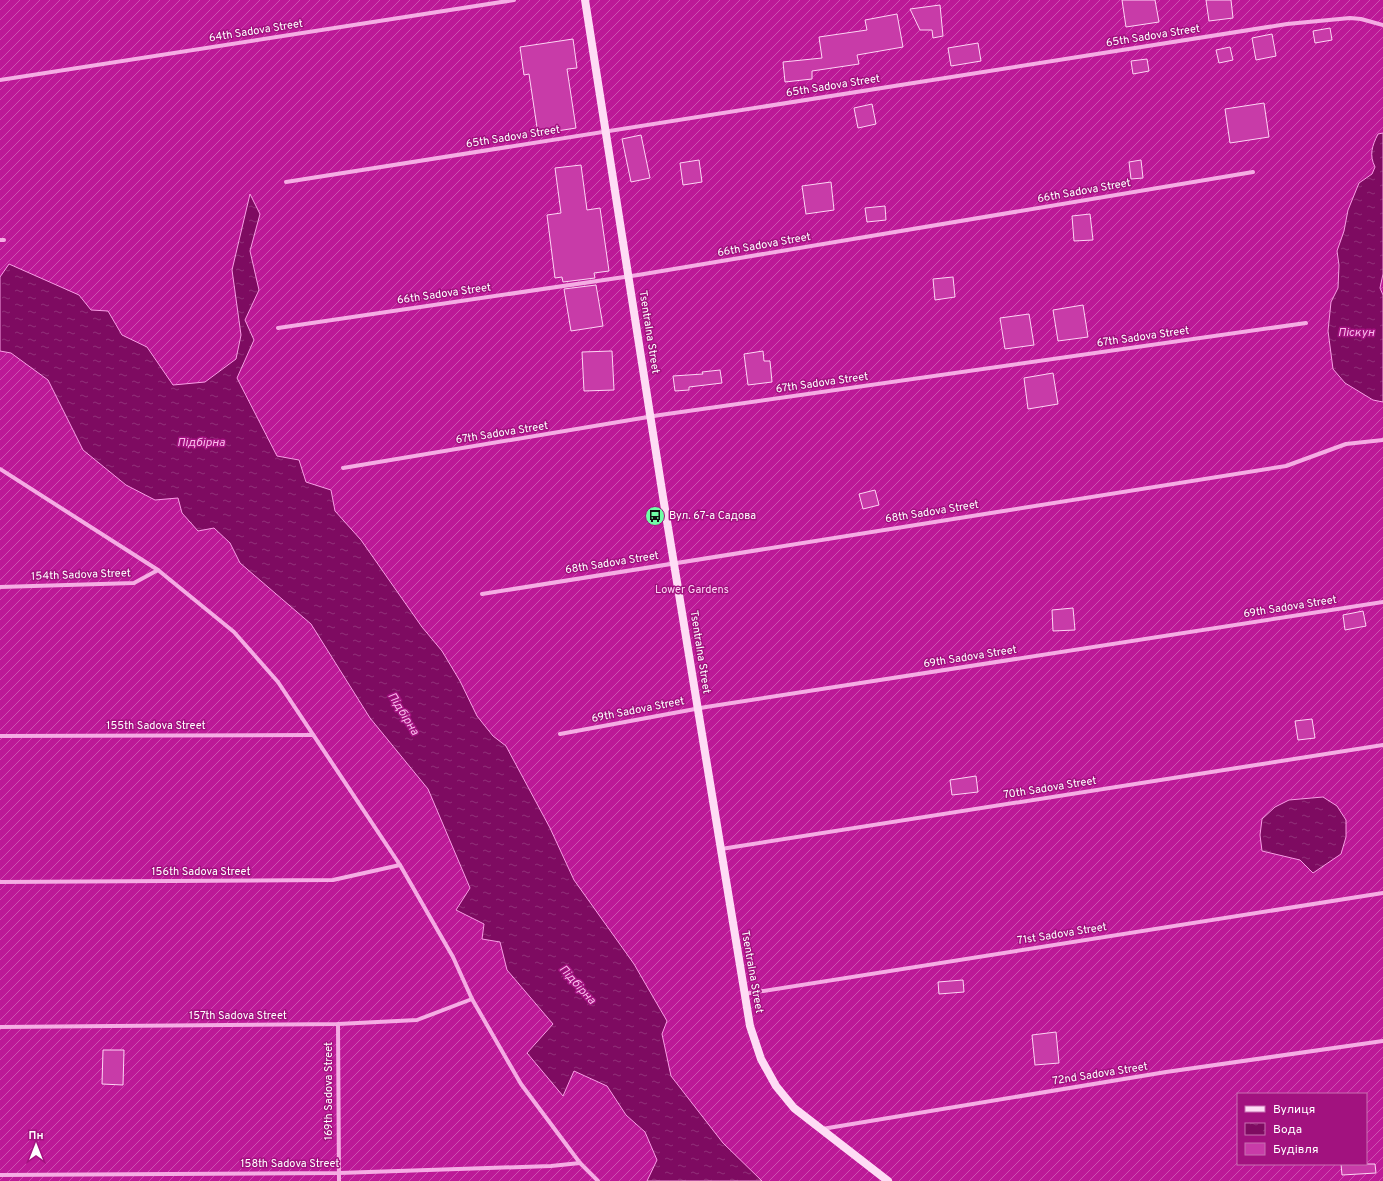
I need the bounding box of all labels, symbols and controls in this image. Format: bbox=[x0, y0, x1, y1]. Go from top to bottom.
street label: 64th Sadova Street bbox=[208, 17, 304, 45]
street label: 65th Sadova Street bbox=[1105, 22, 1201, 50]
street label: 65th Sadova Street bbox=[785, 72, 881, 100]
street label: 65th Sadova Street bbox=[465, 123, 561, 151]
street label: 66th Sadova Street bbox=[1036, 176, 1132, 206]
street label: 66th Sadova Street bbox=[716, 230, 812, 260]
street label: 66th Sadova Street bbox=[396, 280, 492, 308]
street label: Tsentralna Street bbox=[636, 289, 662, 375]
street label: 67th Sadova Street bbox=[1096, 324, 1190, 350]
water label: Піскун bbox=[1338, 325, 1375, 341]
street label: 67th Sadova Street bbox=[775, 370, 869, 396]
street label: 67th Sadova Street bbox=[455, 419, 549, 447]
water label: Підбірна bbox=[177, 435, 226, 451]
street label: 68th Sadova Street bbox=[884, 498, 980, 526]
bus stop icon: Вул. 67-а Садова bbox=[644, 505, 666, 527]
place label: Вул. 67-а Садова bbox=[669, 509, 756, 523]
street label: 68th Sadova Street bbox=[564, 549, 660, 577]
street label: 154th Sadova Street bbox=[31, 566, 131, 584]
park label: Lower Gardens bbox=[655, 583, 729, 597]
street label: 69th Sadova Street bbox=[1242, 593, 1338, 621]
street label: Tsentralna Street bbox=[687, 609, 713, 695]
street label: 69th Sadova Street bbox=[922, 643, 1018, 671]
water label: Підбірна bbox=[384, 689, 423, 739]
street label: 69th Sadova Street bbox=[590, 694, 686, 726]
street label: 155th Sadova Street bbox=[106, 719, 206, 733]
street label: 70th Sadova Street bbox=[1002, 774, 1098, 802]
street label: 156th Sadova Street bbox=[151, 865, 251, 879]
street label: 71st Sadova Street bbox=[1016, 920, 1108, 948]
street label: Tsentralna Street bbox=[738, 929, 766, 1015]
water label: Підбірна bbox=[555, 962, 600, 1009]
street label: 157th Sadova Street bbox=[189, 1009, 287, 1023]
street label: 169th Sadova Street bbox=[322, 1042, 336, 1140]
street label: 72nd Sadova Street bbox=[1051, 1060, 1149, 1088]
legend bbox=[1237, 1093, 1367, 1165]
text: Вулиця bbox=[1273, 1102, 1315, 1118]
text: Вода bbox=[1273, 1122, 1302, 1138]
north arrow bbox=[16, 1125, 56, 1165]
text: Пн bbox=[29, 1129, 43, 1143]
text: Будівля bbox=[1273, 1142, 1319, 1158]
street label: 158th Sadova Street bbox=[240, 1157, 340, 1171]

